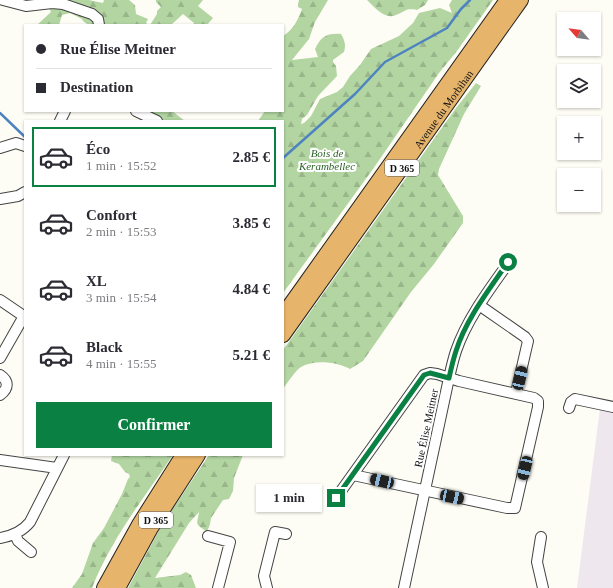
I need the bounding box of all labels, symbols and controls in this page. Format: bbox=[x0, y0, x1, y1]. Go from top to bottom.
north arrow bbox=[557, 12, 601, 56]
map controls bbox=[557, 12, 601, 212]
text: Rue Élise Meitner bbox=[60, 41, 176, 57]
button: layers bbox=[557, 64, 601, 108]
street label: Avenue du Morbihan bbox=[412, 67, 476, 151]
text: Destination bbox=[60, 79, 133, 95]
button: + bbox=[557, 116, 601, 160]
icon: car bbox=[38, 139, 74, 175]
text: Éco bbox=[86, 141, 110, 157]
park label: Bois de Kerambellec bbox=[298, 147, 355, 172]
text: 2.85 € bbox=[233, 149, 270, 165]
text: 1 min · 15:52 bbox=[86, 158, 156, 173]
road number: D 365 bbox=[385, 160, 419, 176]
button: − bbox=[557, 168, 601, 212]
icon: car bbox=[38, 205, 74, 241]
text: Confort bbox=[86, 207, 137, 223]
text: 3.85 € bbox=[233, 215, 270, 231]
text: 2 min · 15:53 bbox=[86, 224, 156, 239]
route start bbox=[499, 253, 517, 271]
icon: car bbox=[38, 271, 74, 307]
text: XL bbox=[86, 273, 107, 289]
text: 4.84 € bbox=[233, 281, 270, 297]
text: 3 min · 15:54 bbox=[86, 290, 156, 305]
icon: car bbox=[38, 337, 74, 373]
text: Black bbox=[86, 339, 123, 355]
text: 5.21 € bbox=[233, 347, 270, 363]
text: 4 min · 15:55 bbox=[86, 356, 156, 371]
car bbox=[511, 365, 529, 391]
street label: Rue Élise Meitner bbox=[412, 387, 440, 468]
button: Confirmer bbox=[36, 402, 272, 448]
car bbox=[516, 455, 534, 481]
car bbox=[369, 472, 395, 490]
callout: 1 min bbox=[256, 484, 322, 512]
route end bbox=[327, 489, 345, 507]
car bbox=[439, 489, 465, 505]
text: 1 min bbox=[273, 490, 305, 505]
road number: D 365 bbox=[139, 512, 173, 528]

